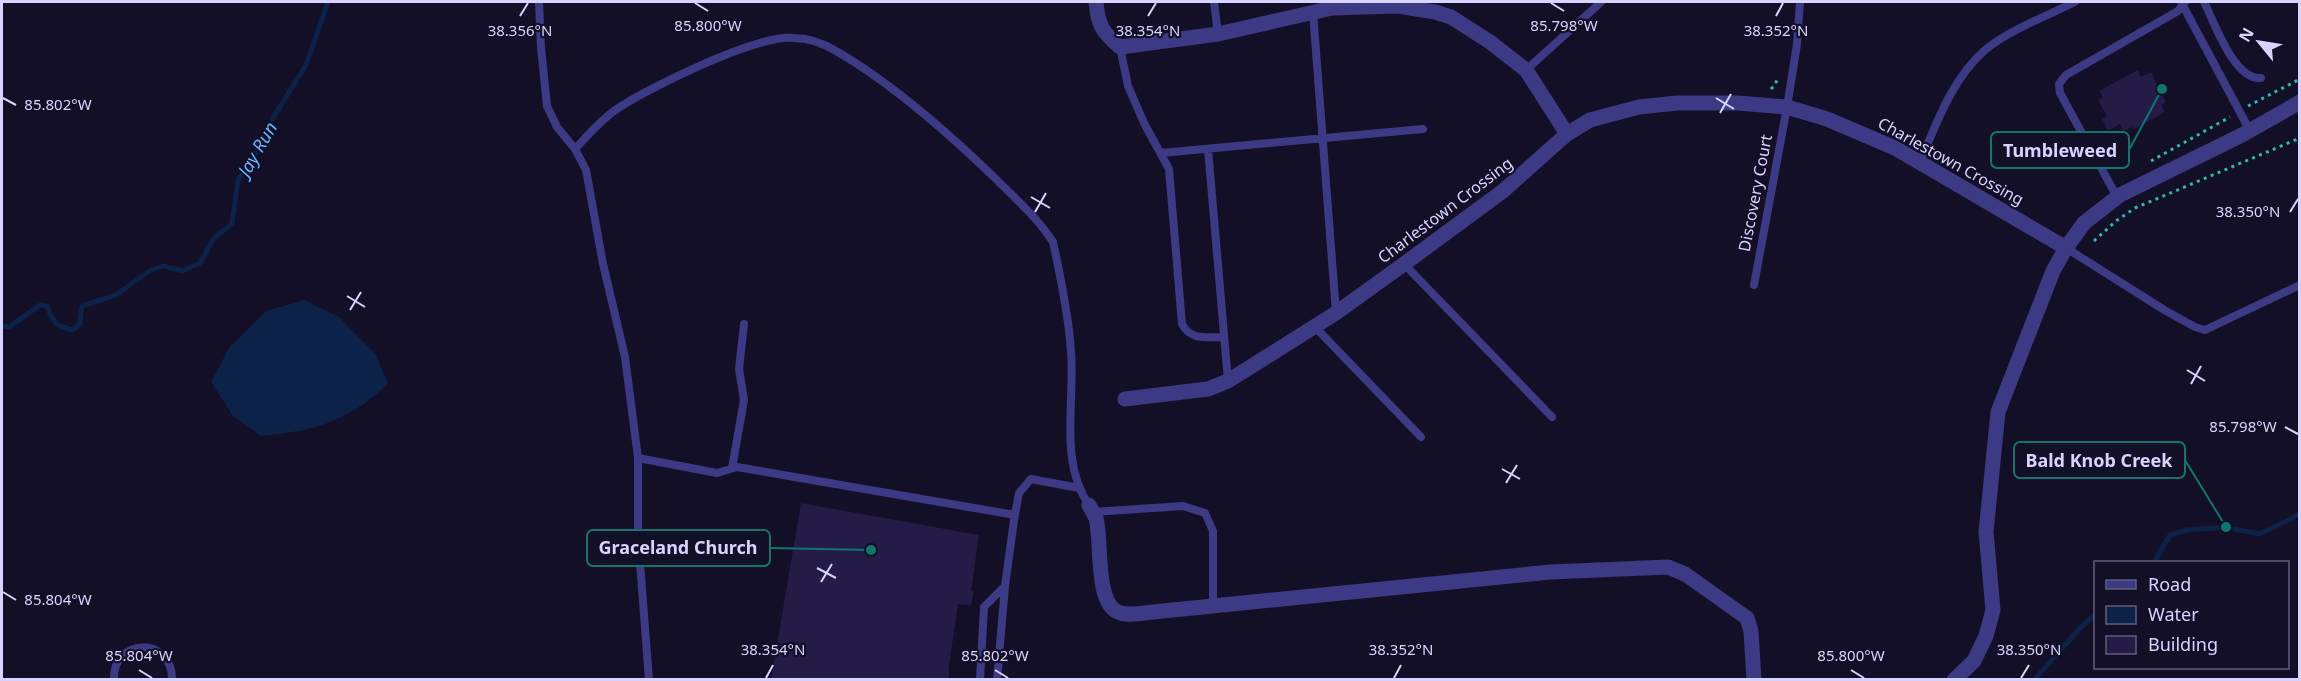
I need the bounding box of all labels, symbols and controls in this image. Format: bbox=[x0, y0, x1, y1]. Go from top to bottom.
north arrow bbox=[2229, 12, 2289, 72]
text: 85.800°W bbox=[674, 15, 742, 35]
text: 85.798°W bbox=[1530, 15, 1598, 35]
text: 38.356°N bbox=[488, 20, 552, 40]
text: 38.354°N bbox=[1116, 20, 1180, 40]
text: 38.352°N bbox=[1744, 20, 1808, 40]
text: N bbox=[2233, 23, 2259, 46]
text: 85.802°W bbox=[24, 94, 92, 114]
street label: Charlestown Crossing bbox=[1874, 112, 2028, 210]
water label: Jay Run bbox=[230, 117, 282, 183]
street label: Discovery Court bbox=[1733, 132, 1777, 253]
callout: Tumbleweed bbox=[1991, 132, 2129, 168]
text: Tumbleweed bbox=[2003, 138, 2117, 162]
street label: Charlestown Crossing bbox=[1373, 152, 1517, 268]
text: 38.350°N bbox=[2216, 201, 2280, 221]
text: 85.798°W bbox=[2209, 416, 2277, 436]
callout: Bald Knob Creek bbox=[2014, 442, 2185, 478]
text: Bald Knob Creek bbox=[2025, 448, 2173, 472]
callout: Graceland Church bbox=[587, 530, 770, 566]
text: Graceland Church bbox=[598, 535, 758, 559]
legend bbox=[2094, 561, 2289, 669]
text: Road bbox=[2148, 572, 2191, 596]
text: 85.804°W bbox=[24, 589, 92, 609]
text: Water bbox=[2148, 602, 2199, 626]
text: Building bbox=[2148, 632, 2218, 656]
text: 38.354°N bbox=[741, 639, 805, 659]
text: 38.352°N bbox=[1369, 639, 1433, 659]
text: 38.350°N bbox=[1997, 639, 2061, 659]
text: 85.804°W bbox=[105, 645, 173, 665]
text: 85.802°W bbox=[961, 645, 1029, 665]
text: 85.800°W bbox=[1817, 645, 1885, 665]

